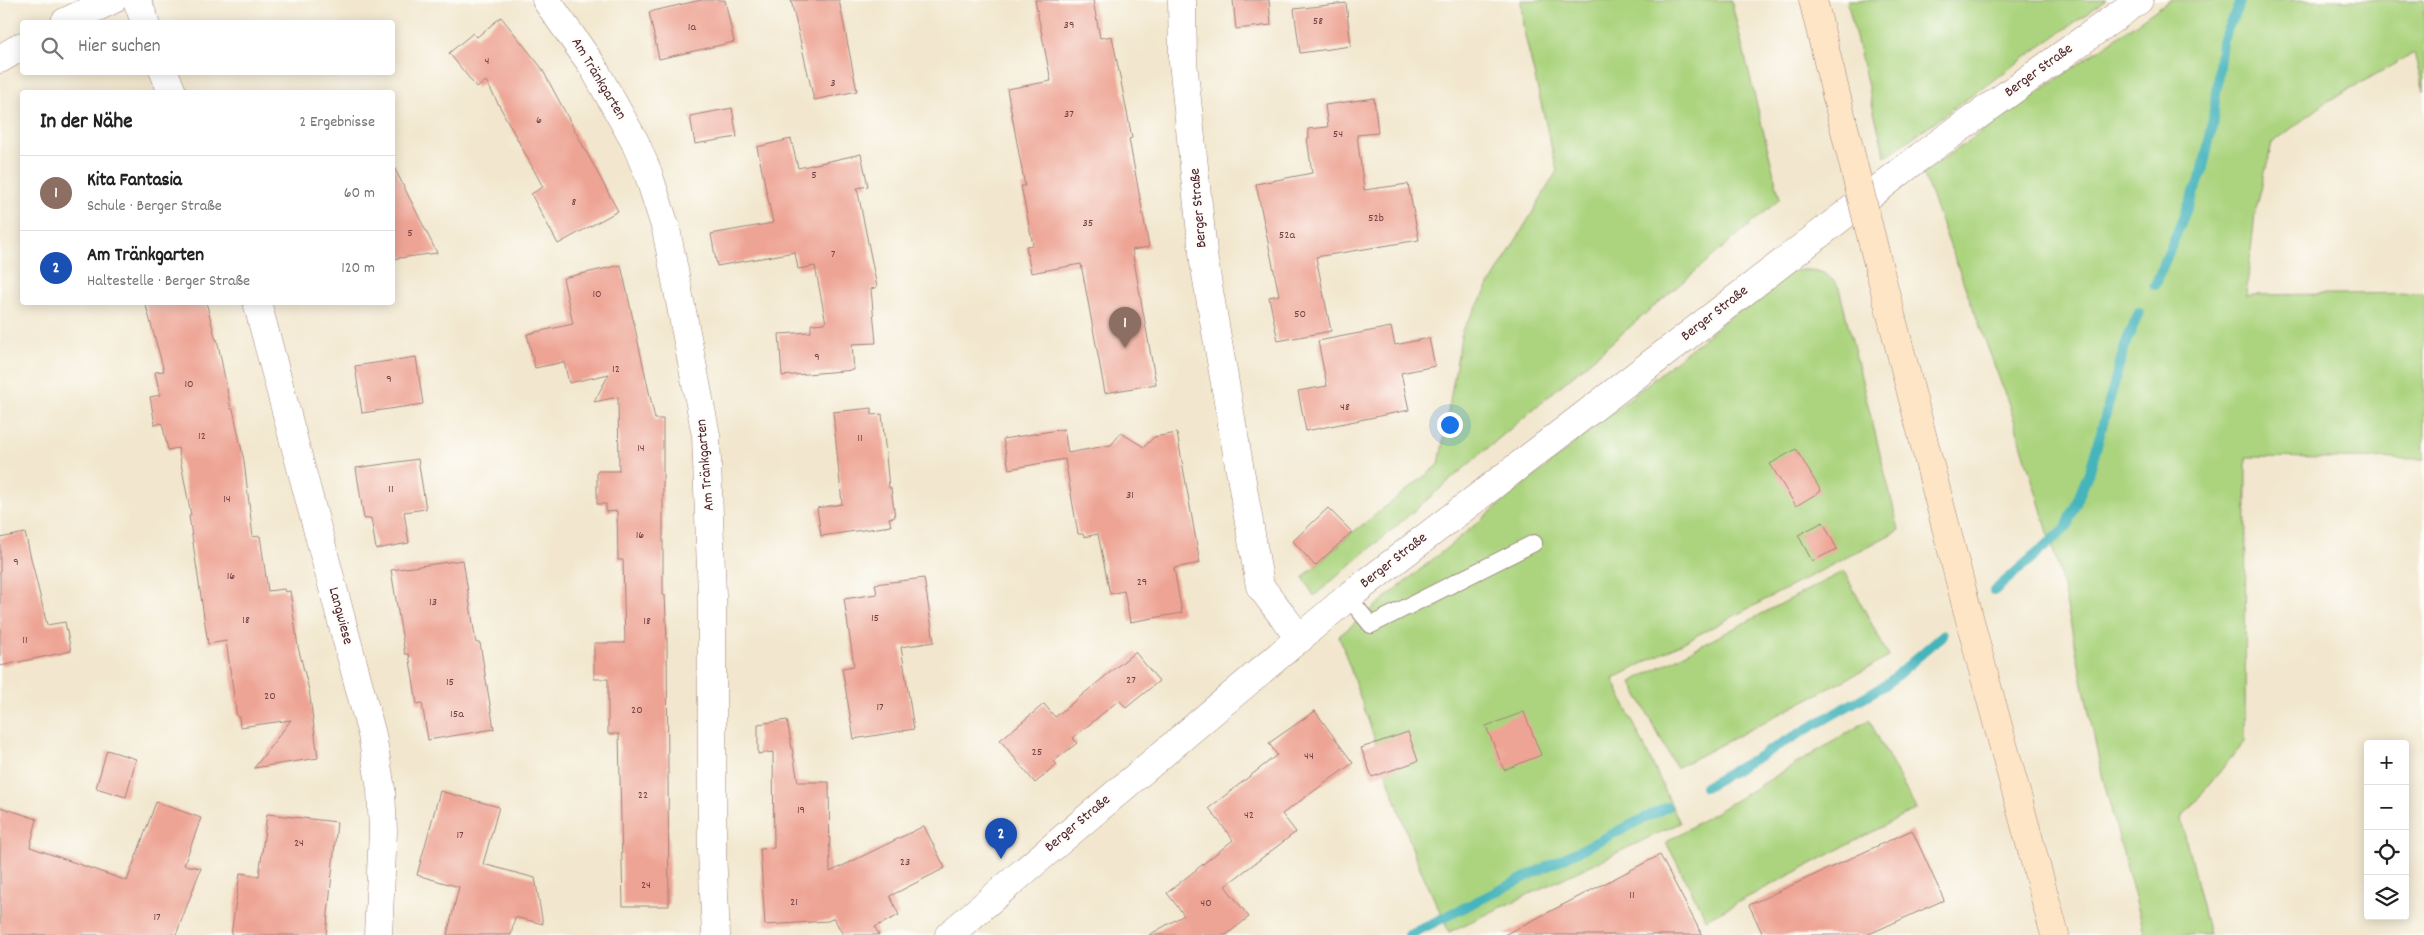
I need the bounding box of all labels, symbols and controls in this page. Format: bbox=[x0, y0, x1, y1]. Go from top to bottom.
house number: 58 bbox=[1313, 13, 1323, 30]
house number: 39 bbox=[1064, 17, 1074, 34]
house number: 1a bbox=[688, 19, 696, 36]
search box bbox=[20, 20, 395, 75]
icon: search bbox=[38, 34, 66, 62]
text: Hier suchen bbox=[78, 34, 161, 61]
street label: Am Tränkgarten bbox=[565, 34, 631, 124]
street label: Berger Straße bbox=[2000, 38, 2078, 103]
house number: 4 bbox=[485, 53, 490, 70]
house number: 3 bbox=[830, 75, 836, 92]
house number: 37 bbox=[1064, 106, 1074, 123]
text: In der Nähe bbox=[40, 108, 132, 138]
text: 2 Ergebnisse bbox=[299, 111, 375, 134]
house number: 6 bbox=[536, 112, 542, 129]
house number: 54 bbox=[1333, 126, 1343, 143]
house number: 5 bbox=[811, 167, 817, 184]
street label: Berger Straße bbox=[1185, 167, 1213, 249]
text: Kita Fantasia bbox=[87, 168, 182, 195]
text: 1 bbox=[54, 182, 58, 205]
text: 60 m bbox=[344, 182, 375, 205]
house number: 8 bbox=[572, 194, 577, 211]
text: Schule · Berger Straße bbox=[87, 195, 222, 218]
house number: 52b bbox=[1368, 210, 1384, 227]
house number: 35 bbox=[1083, 215, 1093, 232]
house number: 5 bbox=[407, 225, 413, 242]
house number: 52a bbox=[1279, 227, 1296, 244]
text: Am Tränkgarten bbox=[87, 243, 204, 270]
house number: 7 bbox=[831, 246, 836, 263]
text: 2 bbox=[53, 257, 60, 280]
text: 120 m bbox=[341, 257, 375, 280]
text: Haltestelle · Berger Straße bbox=[87, 270, 250, 293]
street label: Berger Straße bbox=[1677, 280, 1754, 347]
house number: 10 bbox=[592, 286, 602, 303]
house number: 50 bbox=[1294, 306, 1306, 323]
pin: 1 bbox=[1109, 307, 1141, 348]
house number: 9 bbox=[814, 349, 820, 366]
house number: 12 bbox=[612, 361, 620, 378]
house number: 9 bbox=[386, 371, 392, 388]
house number: 10 bbox=[184, 376, 194, 393]
house number: 48 bbox=[1340, 399, 1350, 416]
your location bbox=[1437, 412, 1463, 438]
street label: Am Tränkgarten bbox=[691, 418, 721, 512]
house number: 12 bbox=[198, 428, 206, 445]
house number: 11 bbox=[857, 430, 863, 447]
house number: 14 bbox=[637, 440, 645, 457]
house number: 11 bbox=[388, 481, 394, 498]
house number: 31 bbox=[1126, 487, 1134, 504]
house number: 14 bbox=[223, 491, 231, 508]
house number: 16 bbox=[636, 527, 644, 544]
street label: Berger Straße bbox=[1356, 527, 1433, 594]
house number: 9 bbox=[13, 554, 19, 571]
house number: 16 bbox=[227, 568, 235, 585]
house number: 29 bbox=[1137, 574, 1147, 591]
street label: Langwiese bbox=[322, 585, 358, 648]
house number: 13 bbox=[429, 594, 437, 611]
house number: 15 bbox=[871, 610, 879, 627]
house number: 18 bbox=[242, 612, 250, 629]
house number: 18 bbox=[643, 613, 651, 630]
house number: 11 bbox=[22, 632, 28, 649]
house number: 27 bbox=[1126, 672, 1136, 689]
house number: 15 bbox=[446, 674, 454, 691]
house number: 20 bbox=[264, 688, 276, 705]
house number: 17 bbox=[876, 699, 884, 716]
house number: 20 bbox=[631, 702, 643, 719]
house number: 15a bbox=[450, 706, 464, 723]
map controls bbox=[2364, 740, 2409, 920]
button: + bbox=[2364, 740, 2409, 785]
house number: 25 bbox=[1032, 744, 1042, 761]
house number: 44 bbox=[1304, 748, 1314, 765]
button: − bbox=[2364, 785, 2409, 830]
house number: 22 bbox=[638, 787, 648, 804]
street label: Berger Straße bbox=[1040, 790, 1116, 858]
house number: 19 bbox=[797, 802, 805, 819]
house number: 42 bbox=[1244, 807, 1254, 824]
pin: 2 bbox=[985, 818, 1017, 859]
house number: 17 bbox=[456, 827, 464, 844]
button: locate bbox=[2364, 830, 2409, 875]
house number: 24 bbox=[294, 835, 304, 852]
house number: 23 bbox=[900, 854, 910, 871]
button: layers bbox=[2364, 875, 2409, 920]
house number: 24 bbox=[641, 877, 651, 894]
house number: 11 bbox=[1629, 887, 1635, 904]
house number: 21 bbox=[790, 894, 798, 911]
house number: 40 bbox=[1200, 895, 1212, 912]
house number: 17 bbox=[153, 909, 161, 926]

